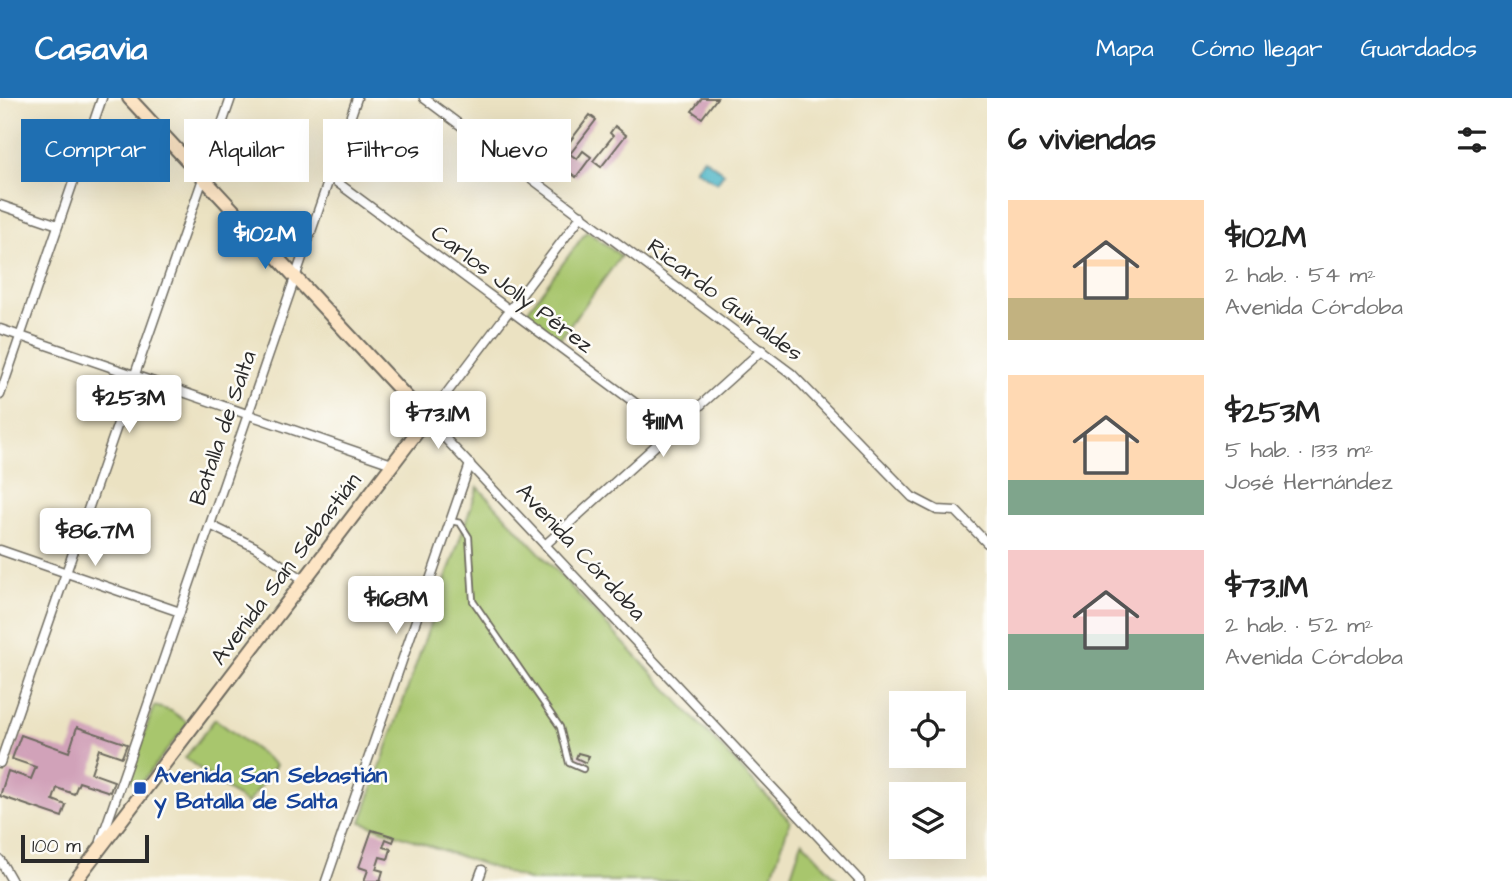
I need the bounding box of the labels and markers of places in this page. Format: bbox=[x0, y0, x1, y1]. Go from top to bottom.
pin: $102M bbox=[216, 212, 314, 271]
pin: $253M bbox=[80, 376, 178, 435]
pin: $73.1M bbox=[381, 392, 495, 451]
pin: $111M bbox=[614, 400, 712, 459]
pin: $86.7M bbox=[38, 508, 152, 568]
pin: $168M bbox=[347, 576, 445, 636]
place label: Avenida San Sebastián y Batalla de Salta bbox=[154, 759, 388, 819]
marker: Avenida San Sebastián y Batalla de Salta bbox=[132, 780, 148, 796]

